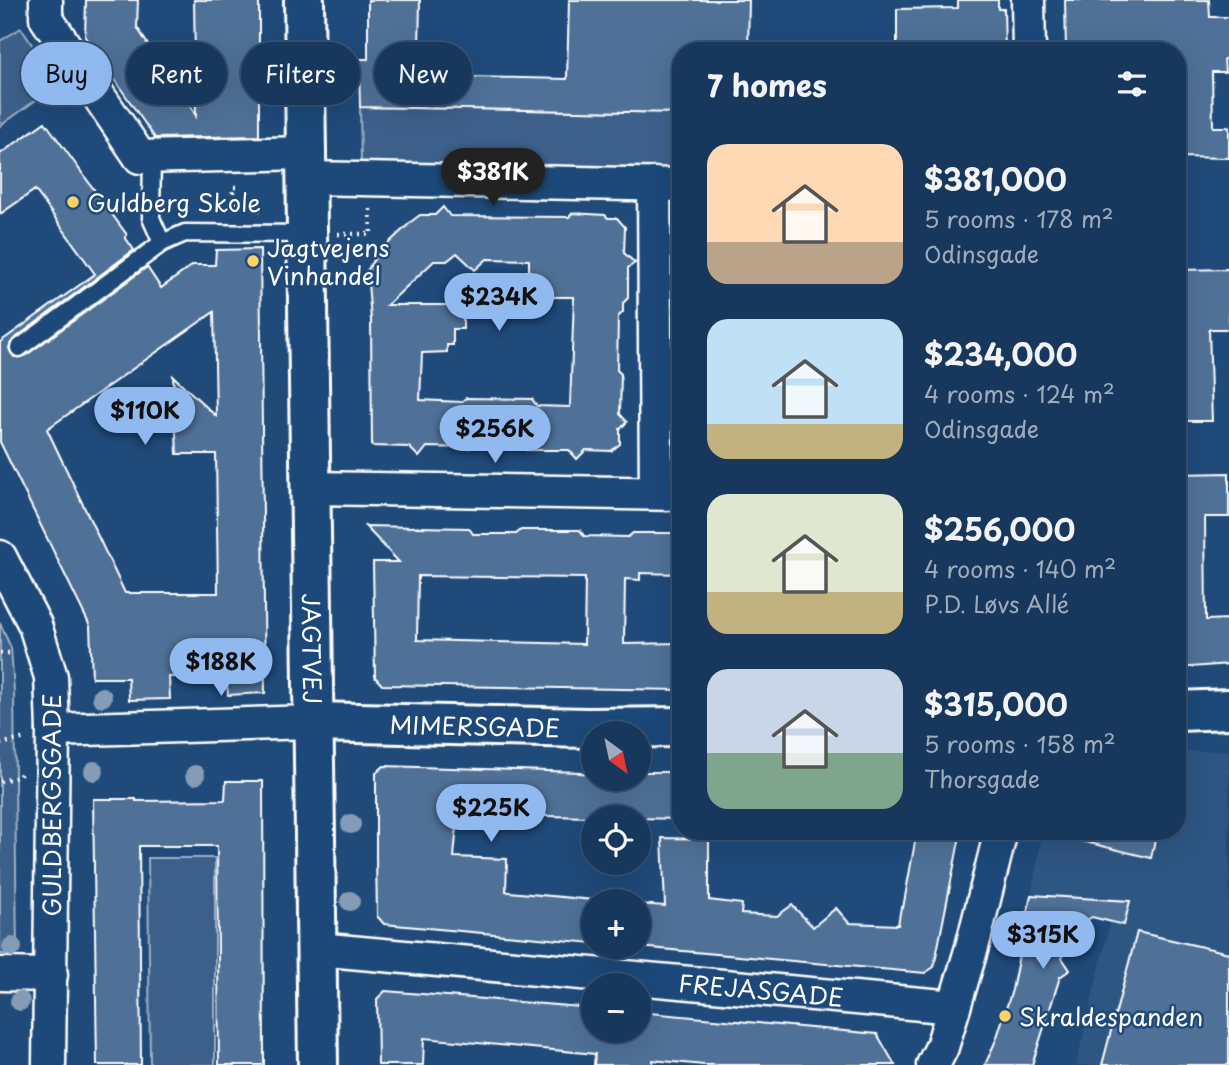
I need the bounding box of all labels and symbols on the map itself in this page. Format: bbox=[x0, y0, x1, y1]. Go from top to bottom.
pin: $381K bbox=[444, 148, 542, 208]
place label: Guldberg Skole bbox=[87, 184, 261, 220]
marker: Guldberg Skole bbox=[65, 194, 81, 210]
place label: Jagtvejens Vinhandel bbox=[267, 229, 390, 293]
marker: Jagtvejens Vinhandel bbox=[245, 253, 261, 269]
pin: $234K bbox=[450, 274, 548, 333]
pin: $110K bbox=[96, 388, 194, 447]
pin: $256K bbox=[446, 406, 544, 465]
street label: JAGTVEJ bbox=[294, 593, 331, 705]
pin: $188K bbox=[172, 638, 270, 698]
street label: GULDBERGSGADE bbox=[33, 694, 69, 916]
street label: MIMERSGADE bbox=[389, 706, 561, 745]
north arrow bbox=[581, 721, 651, 791]
pin: $225K bbox=[442, 784, 540, 844]
pin: $315K bbox=[994, 912, 1092, 971]
street label: FREJASGADE bbox=[677, 964, 845, 1015]
place label: Skraldespanden bbox=[1019, 998, 1203, 1034]
marker: Skraldespanden bbox=[997, 1008, 1013, 1024]

